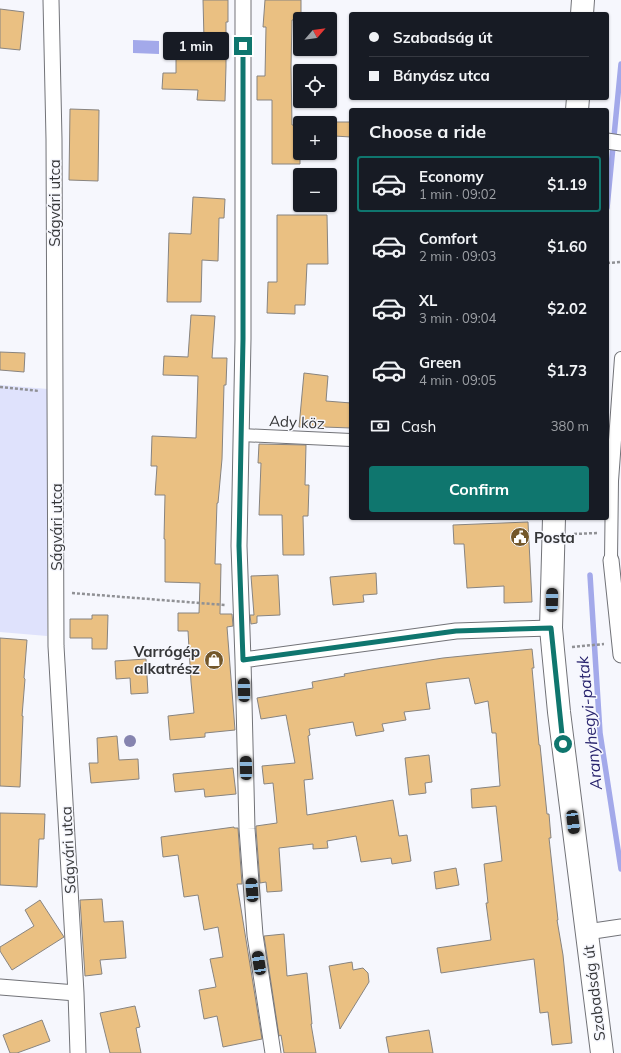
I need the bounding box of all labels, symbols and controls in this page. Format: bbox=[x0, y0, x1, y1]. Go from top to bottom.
north arrow bbox=[293, 12, 337, 56]
map controls bbox=[293, 12, 337, 212]
text: Szabadság út bbox=[393, 28, 493, 47]
callout: 1 min bbox=[163, 32, 229, 60]
route end bbox=[234, 37, 252, 55]
text: 1 min bbox=[179, 38, 213, 54]
button: locate bbox=[293, 64, 337, 108]
text: Bányász utca bbox=[393, 66, 490, 85]
button: + bbox=[293, 116, 337, 160]
text: Choose a ride bbox=[369, 120, 486, 143]
street label: Ságvári utca bbox=[45, 159, 64, 247]
icon: car bbox=[371, 166, 407, 202]
text: Economy bbox=[419, 167, 484, 186]
button: − bbox=[293, 168, 337, 212]
text: $1.19 bbox=[547, 175, 587, 194]
text: 1 min · 09:02 bbox=[419, 186, 496, 202]
icon: car bbox=[371, 228, 407, 264]
text: Comfort bbox=[419, 229, 477, 248]
text: $1.60 bbox=[547, 237, 587, 256]
text: 2 min · 09:03 bbox=[419, 248, 496, 264]
icon: car bbox=[371, 290, 407, 326]
text: XL bbox=[419, 291, 437, 310]
text: $2.02 bbox=[547, 299, 587, 318]
text: 3 min · 09:04 bbox=[419, 310, 496, 326]
icon: car bbox=[371, 352, 407, 388]
text: Green bbox=[419, 353, 461, 372]
text: $1.73 bbox=[547, 361, 587, 380]
text: 4 min · 09:05 bbox=[419, 372, 496, 388]
street label: Ady köz bbox=[269, 411, 325, 433]
icon: cash bbox=[369, 415, 391, 437]
text: Cash bbox=[401, 417, 436, 436]
text: 380 m bbox=[551, 418, 589, 434]
button: Confirm bbox=[369, 466, 589, 512]
street label: Ságvári utca bbox=[47, 483, 66, 571]
public building icon: Posta bbox=[509, 526, 531, 548]
place label: Posta bbox=[534, 528, 575, 547]
car bbox=[546, 588, 558, 612]
place label: Varrógép alkatrész bbox=[132, 642, 200, 678]
shop icon: Varrógép alkatrész bbox=[203, 649, 225, 671]
water label: Aranyhegyi-patak bbox=[572, 654, 606, 792]
car bbox=[238, 678, 250, 702]
route start bbox=[554, 735, 572, 753]
car bbox=[240, 756, 252, 780]
street label: Ságvári utca bbox=[56, 806, 80, 894]
car bbox=[566, 809, 580, 835]
car bbox=[245, 878, 259, 902]
street label: Szabadság út bbox=[579, 944, 609, 1042]
car bbox=[251, 950, 267, 976]

